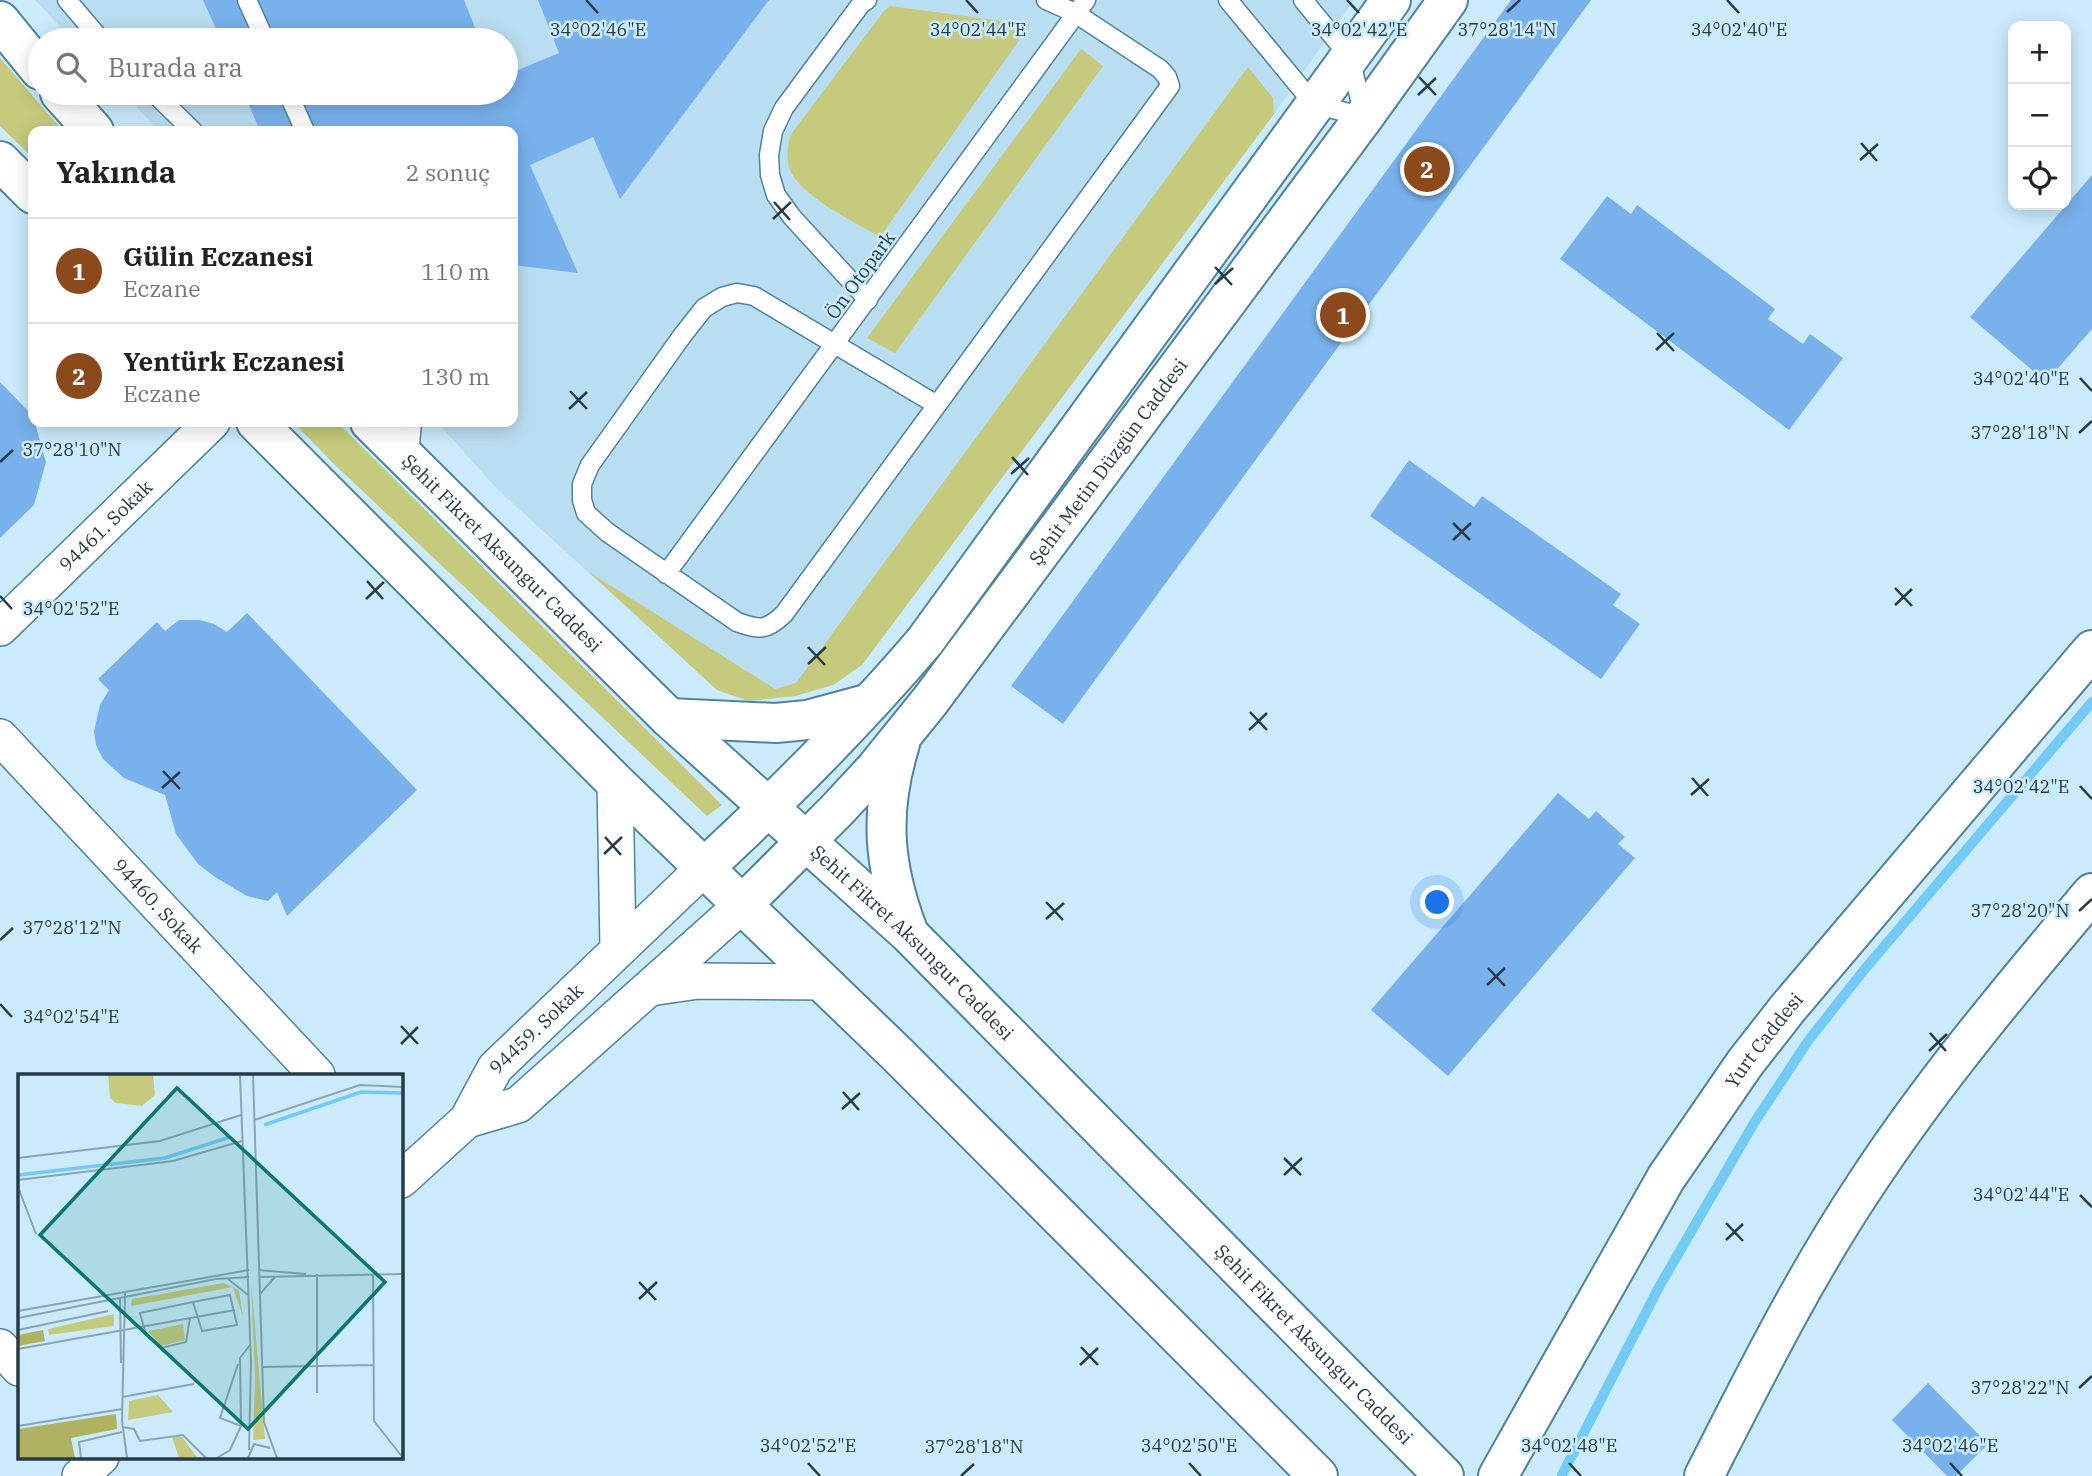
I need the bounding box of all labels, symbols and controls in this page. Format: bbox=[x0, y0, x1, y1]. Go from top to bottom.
text: 34°02'46"E bbox=[550, 18, 646, 41]
text: 34°02'44"E bbox=[930, 18, 1026, 41]
text: 34°02'42"E bbox=[1311, 18, 1407, 41]
text: 37°28'14"N bbox=[1458, 18, 1557, 41]
text: 34°02'40"E bbox=[1691, 18, 1787, 41]
map controls bbox=[2008, 21, 2071, 210]
button: + bbox=[2008, 21, 2071, 84]
search box bbox=[28, 28, 518, 105]
icon: search bbox=[52, 48, 90, 86]
text: Burada ara bbox=[108, 50, 243, 84]
button: − bbox=[2008, 84, 2071, 147]
pin: 2 bbox=[1404, 143, 1450, 195]
button: locate bbox=[2008, 147, 2071, 210]
text: Yakında bbox=[56, 152, 176, 191]
text: 2 sonuç bbox=[406, 157, 490, 187]
street label: Ön Otopark bbox=[820, 226, 900, 324]
text: Gülin Eczanesi bbox=[123, 239, 313, 273]
text: 1 bbox=[72, 256, 86, 286]
text: 110 m bbox=[421, 256, 490, 286]
text: Eczane bbox=[123, 273, 201, 303]
pin: 1 bbox=[1320, 289, 1366, 341]
text: Yentürk Eczanesi bbox=[123, 344, 345, 378]
street label: Şehit Metin Düzgün Caddesi bbox=[1023, 354, 1192, 570]
text: 2 bbox=[72, 361, 86, 391]
text: 130 m bbox=[421, 361, 490, 391]
text: 34°02'40"E bbox=[1973, 367, 2069, 390]
text: Eczane bbox=[123, 378, 201, 408]
text: 37°28'18"N bbox=[1971, 421, 2070, 444]
text: 37°28'10"N bbox=[23, 438, 122, 461]
street label: Şehit Fikret Aksungur Caddesi bbox=[397, 449, 607, 657]
street label: 94461. Sokak bbox=[54, 475, 157, 576]
text: 34°02'52"E bbox=[23, 597, 119, 620]
text: 34°02'42"E bbox=[1973, 775, 2069, 798]
street label: Şehit Fikret Aksungur Caddesi bbox=[806, 840, 1019, 1045]
street label: 94460. Sokak bbox=[108, 853, 208, 958]
your location bbox=[1420, 885, 1454, 919]
text: 37°28'20"N bbox=[1971, 899, 2070, 922]
text: 37°28'12"N bbox=[23, 916, 122, 939]
street label: 94459. Sokak bbox=[484, 978, 588, 1079]
street label: Yurt Caddesi bbox=[1719, 988, 1808, 1093]
text: 34°02'54"E bbox=[23, 1005, 119, 1028]
inset map bbox=[18, 1074, 402, 1458]
text: 34°02'44"E bbox=[1973, 1183, 2069, 1206]
street label: Şehit Fikret Aksungur Caddesi bbox=[1210, 1239, 1418, 1449]
text: 37°28'22"N bbox=[1971, 1376, 2070, 1399]
text: 34°02'52"E bbox=[760, 1434, 856, 1457]
text: 34°02'50"E bbox=[1141, 1434, 1237, 1457]
text: 34°02'48"E bbox=[1521, 1434, 1617, 1457]
text: 34°02'46"E bbox=[1902, 1434, 1998, 1457]
text: 37°28'18"N bbox=[925, 1435, 1024, 1458]

